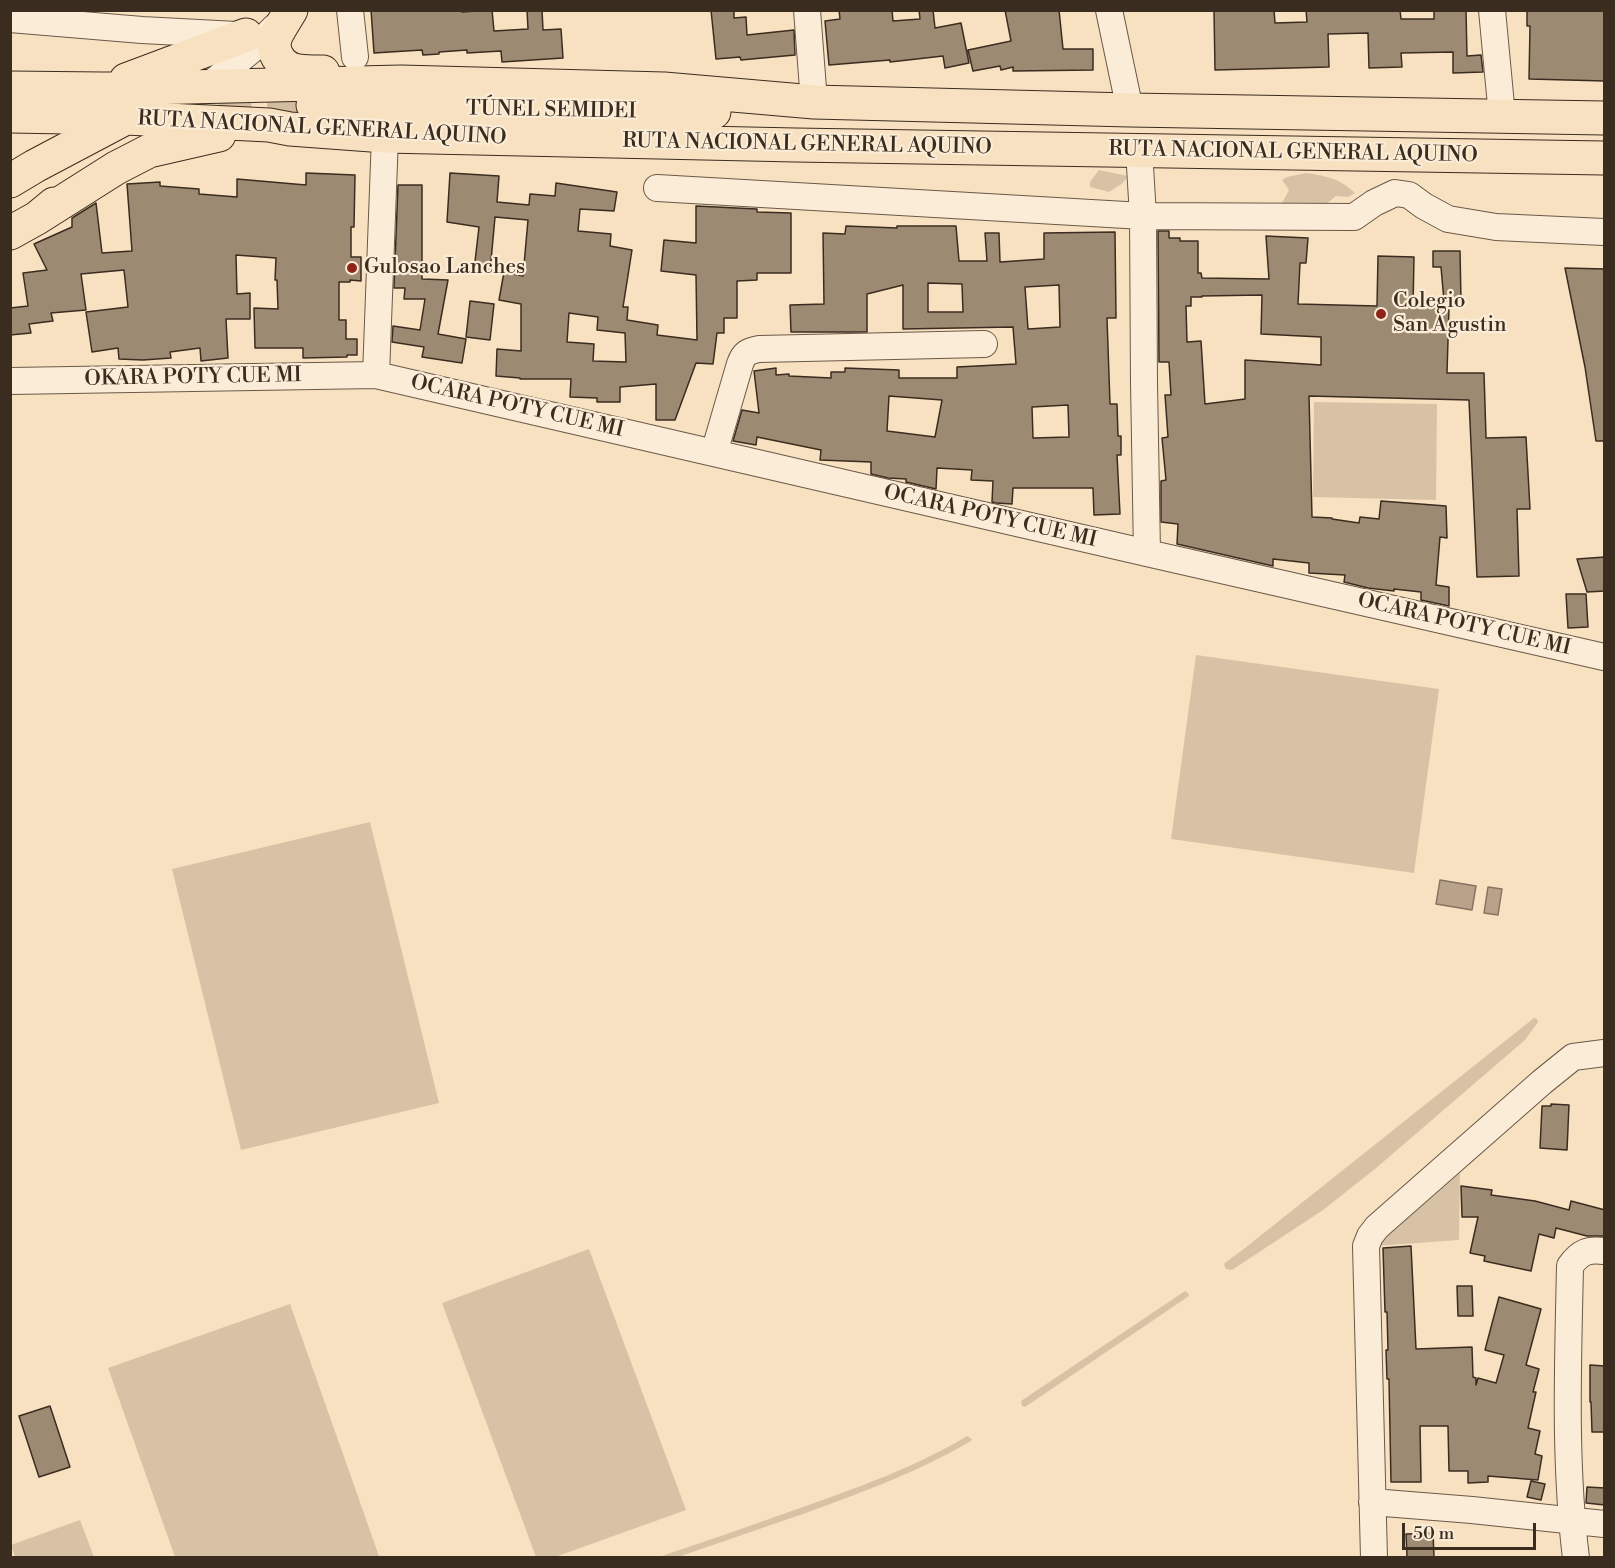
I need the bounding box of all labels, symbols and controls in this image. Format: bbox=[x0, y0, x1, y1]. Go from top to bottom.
street label: TÚNEL SEMIDEI bbox=[466, 97, 636, 125]
street label: RUTA NACIONAL GENERAL AQUINO bbox=[137, 107, 507, 151]
street label: RUTA NACIONAL GENERAL AQUINO bbox=[622, 129, 992, 161]
street label: RUTA NACIONAL GENERAL AQUINO bbox=[1108, 137, 1478, 169]
place label: Gulosao Lanches bbox=[364, 255, 525, 281]
marker: Gulosao Lanches bbox=[345, 261, 359, 275]
place label: Colegio San Agustin bbox=[1393, 289, 1507, 339]
marker: Colegio San Agustin bbox=[1374, 307, 1388, 321]
street label: OKARA POTY CUE MI bbox=[84, 364, 302, 392]
street label: OCARA POTY CUE MI bbox=[408, 370, 626, 444]
street label: OCARA POTY CUE MI bbox=[881, 480, 1099, 554]
street label: OCARA POTY CUE MI bbox=[1355, 588, 1573, 662]
scale bar bbox=[1405, 1511, 1538, 1549]
text: 50 m bbox=[1413, 1522, 1454, 1545]

